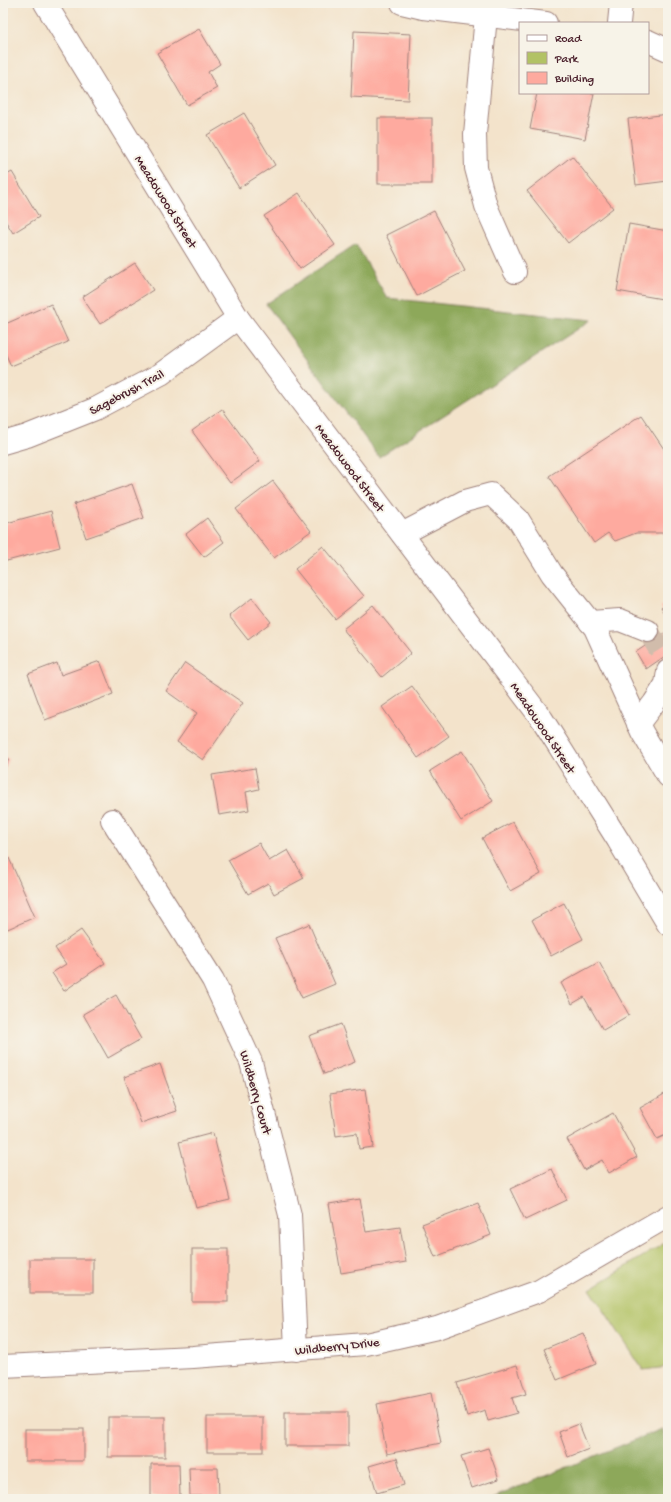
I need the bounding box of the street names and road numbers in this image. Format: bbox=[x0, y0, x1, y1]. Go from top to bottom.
street label: Meadowood Street bbox=[130, 153, 200, 253]
street label: Sagebrush Trail bbox=[87, 367, 167, 419]
street label: Meadowood Street bbox=[311, 422, 388, 517]
street label: Meadowood Street bbox=[506, 680, 579, 778]
street label: Wildberry Court bbox=[235, 1049, 274, 1138]
street label: Wildberry Drive bbox=[294, 1336, 381, 1359]

